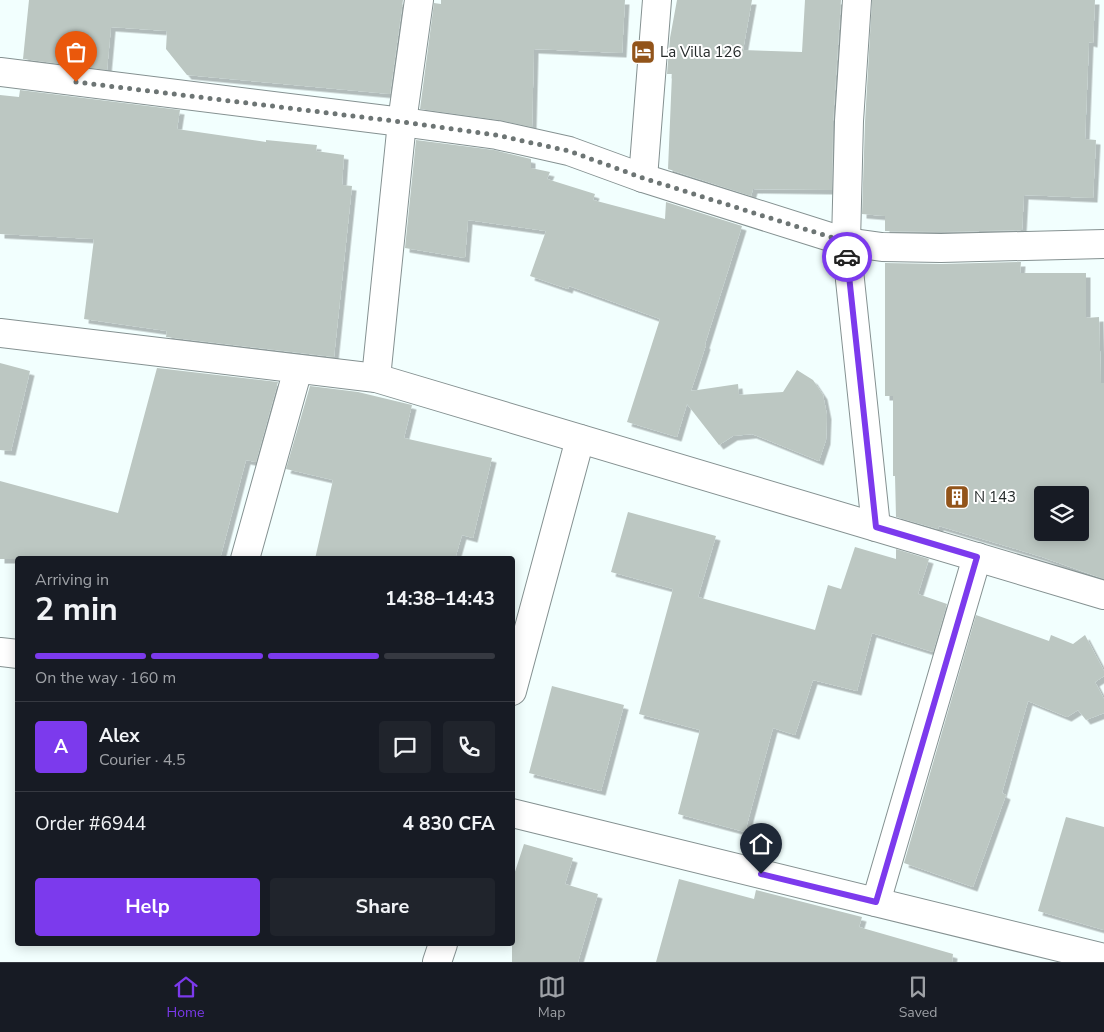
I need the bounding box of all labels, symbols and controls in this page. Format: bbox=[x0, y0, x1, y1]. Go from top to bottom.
pin bbox=[55, 31, 97, 82]
icon: bag bbox=[62, 38, 90, 66]
hotel icon: La Villa 126 bbox=[630, 39, 656, 65]
place label: La Villa 126 bbox=[660, 42, 741, 62]
courier bbox=[822, 232, 872, 282]
icon: car bbox=[833, 243, 861, 271]
building icon: N 143 bbox=[944, 484, 970, 510]
map controls bbox=[1034, 486, 1089, 541]
button: layers bbox=[1034, 486, 1089, 541]
place label: N 143 bbox=[974, 487, 1016, 507]
text: Arriving in bbox=[35, 569, 109, 591]
text: 14:38–14:43 bbox=[385, 586, 495, 612]
text: 2 min bbox=[35, 588, 118, 631]
text: On the way · 160 m bbox=[35, 667, 176, 689]
button: chat bbox=[379, 721, 431, 773]
button: phone bbox=[443, 721, 495, 773]
text: Alex bbox=[99, 723, 140, 749]
text: A bbox=[54, 734, 68, 760]
text: Courier · 4.5 bbox=[99, 749, 185, 771]
text: Order #6944 bbox=[35, 811, 146, 837]
text: 4 830 CFA bbox=[402, 811, 495, 837]
pin bbox=[740, 823, 782, 874]
icon: home bbox=[747, 830, 775, 858]
button: Help bbox=[35, 878, 260, 936]
button: Share bbox=[270, 878, 495, 936]
tab: Home bbox=[167, 973, 204, 1022]
tab: Map bbox=[538, 973, 566, 1022]
tab: Saved bbox=[899, 973, 937, 1022]

